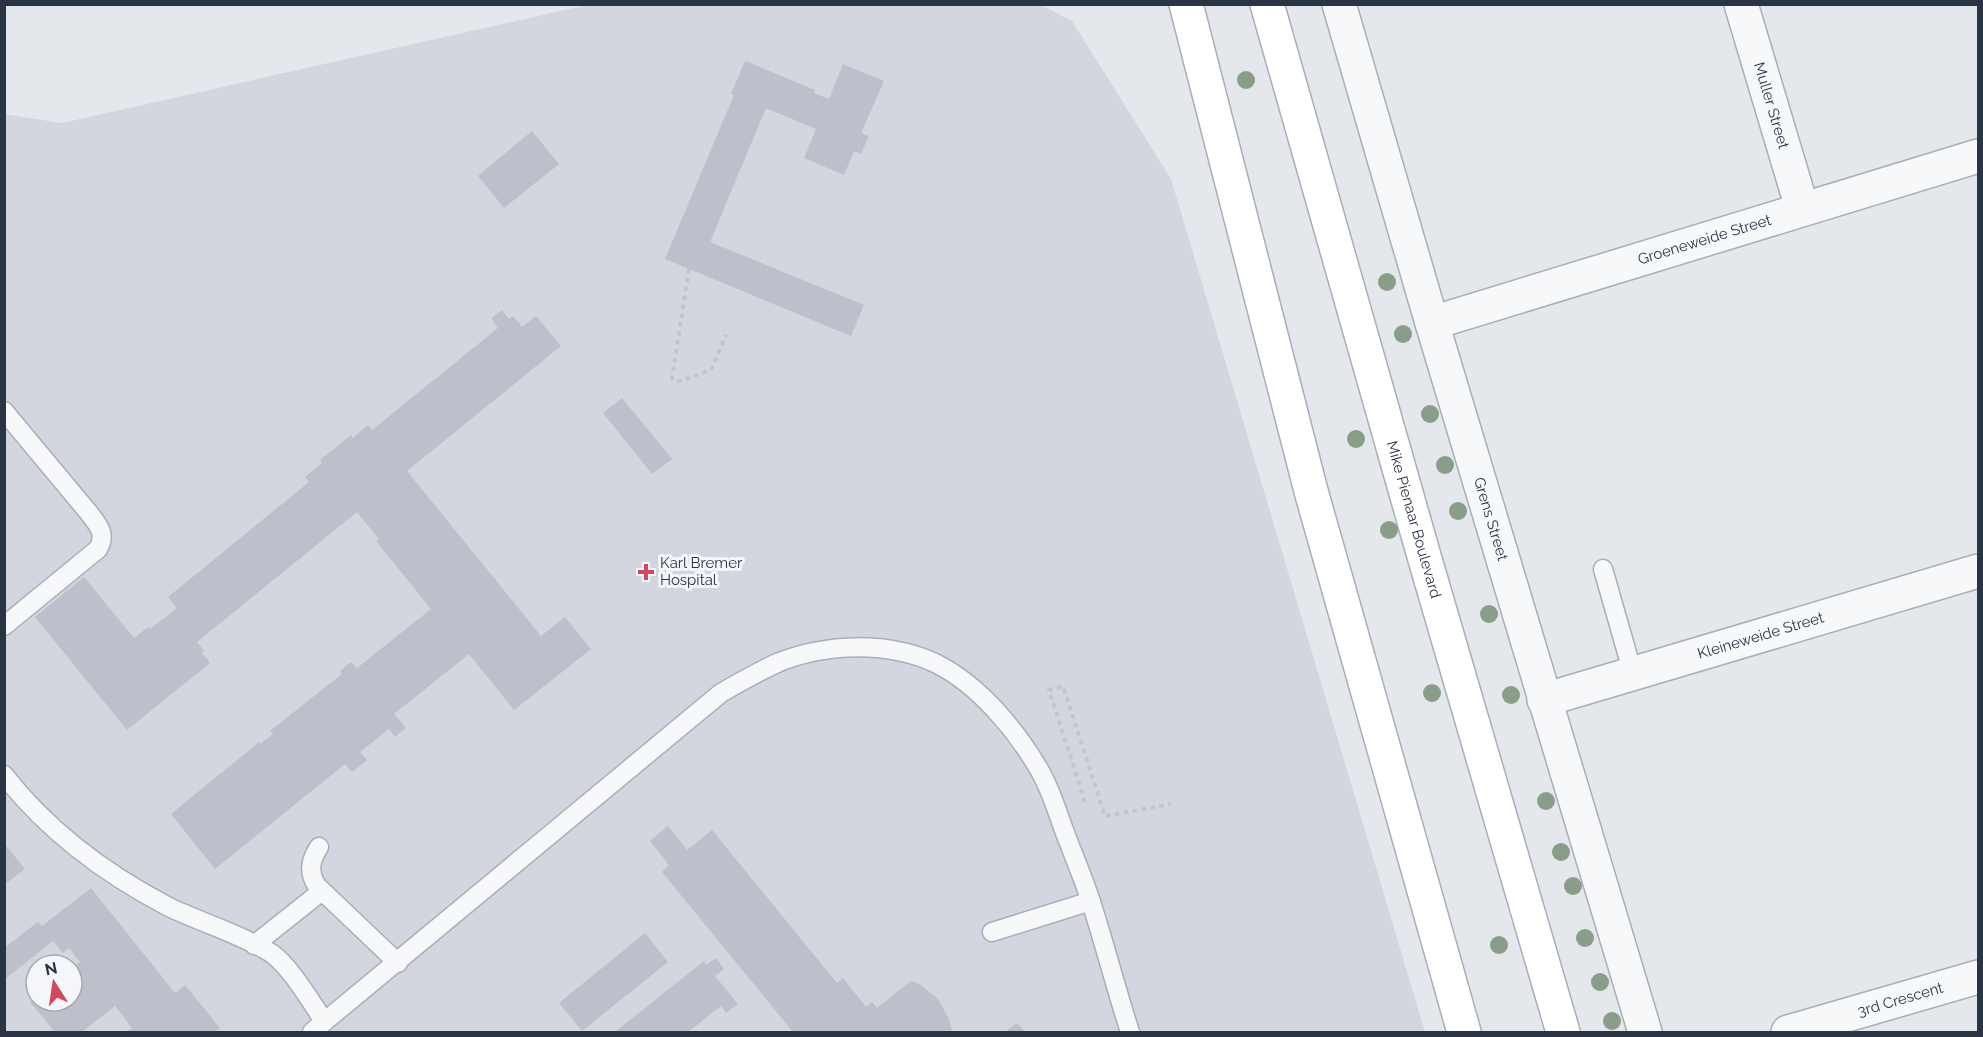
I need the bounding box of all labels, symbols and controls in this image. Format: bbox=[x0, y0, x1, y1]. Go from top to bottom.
street label: Muller Street bbox=[1750, 60, 1793, 151]
street label: Groeneweide Street bbox=[1636, 211, 1773, 269]
street label: Mike Pienaar Boulevard bbox=[1383, 439, 1445, 600]
street label: Grens Street bbox=[1470, 475, 1512, 563]
place label: Karl Bremer Hospital bbox=[660, 554, 743, 589]
marker: Karl Bremer Hospital bbox=[637, 563, 655, 581]
street label: Kleineweide Street bbox=[1695, 608, 1826, 663]
north arrow bbox=[24, 953, 84, 1013]
text: N bbox=[43, 958, 59, 979]
street label: 3rd Crescent bbox=[1855, 979, 1945, 1020]

